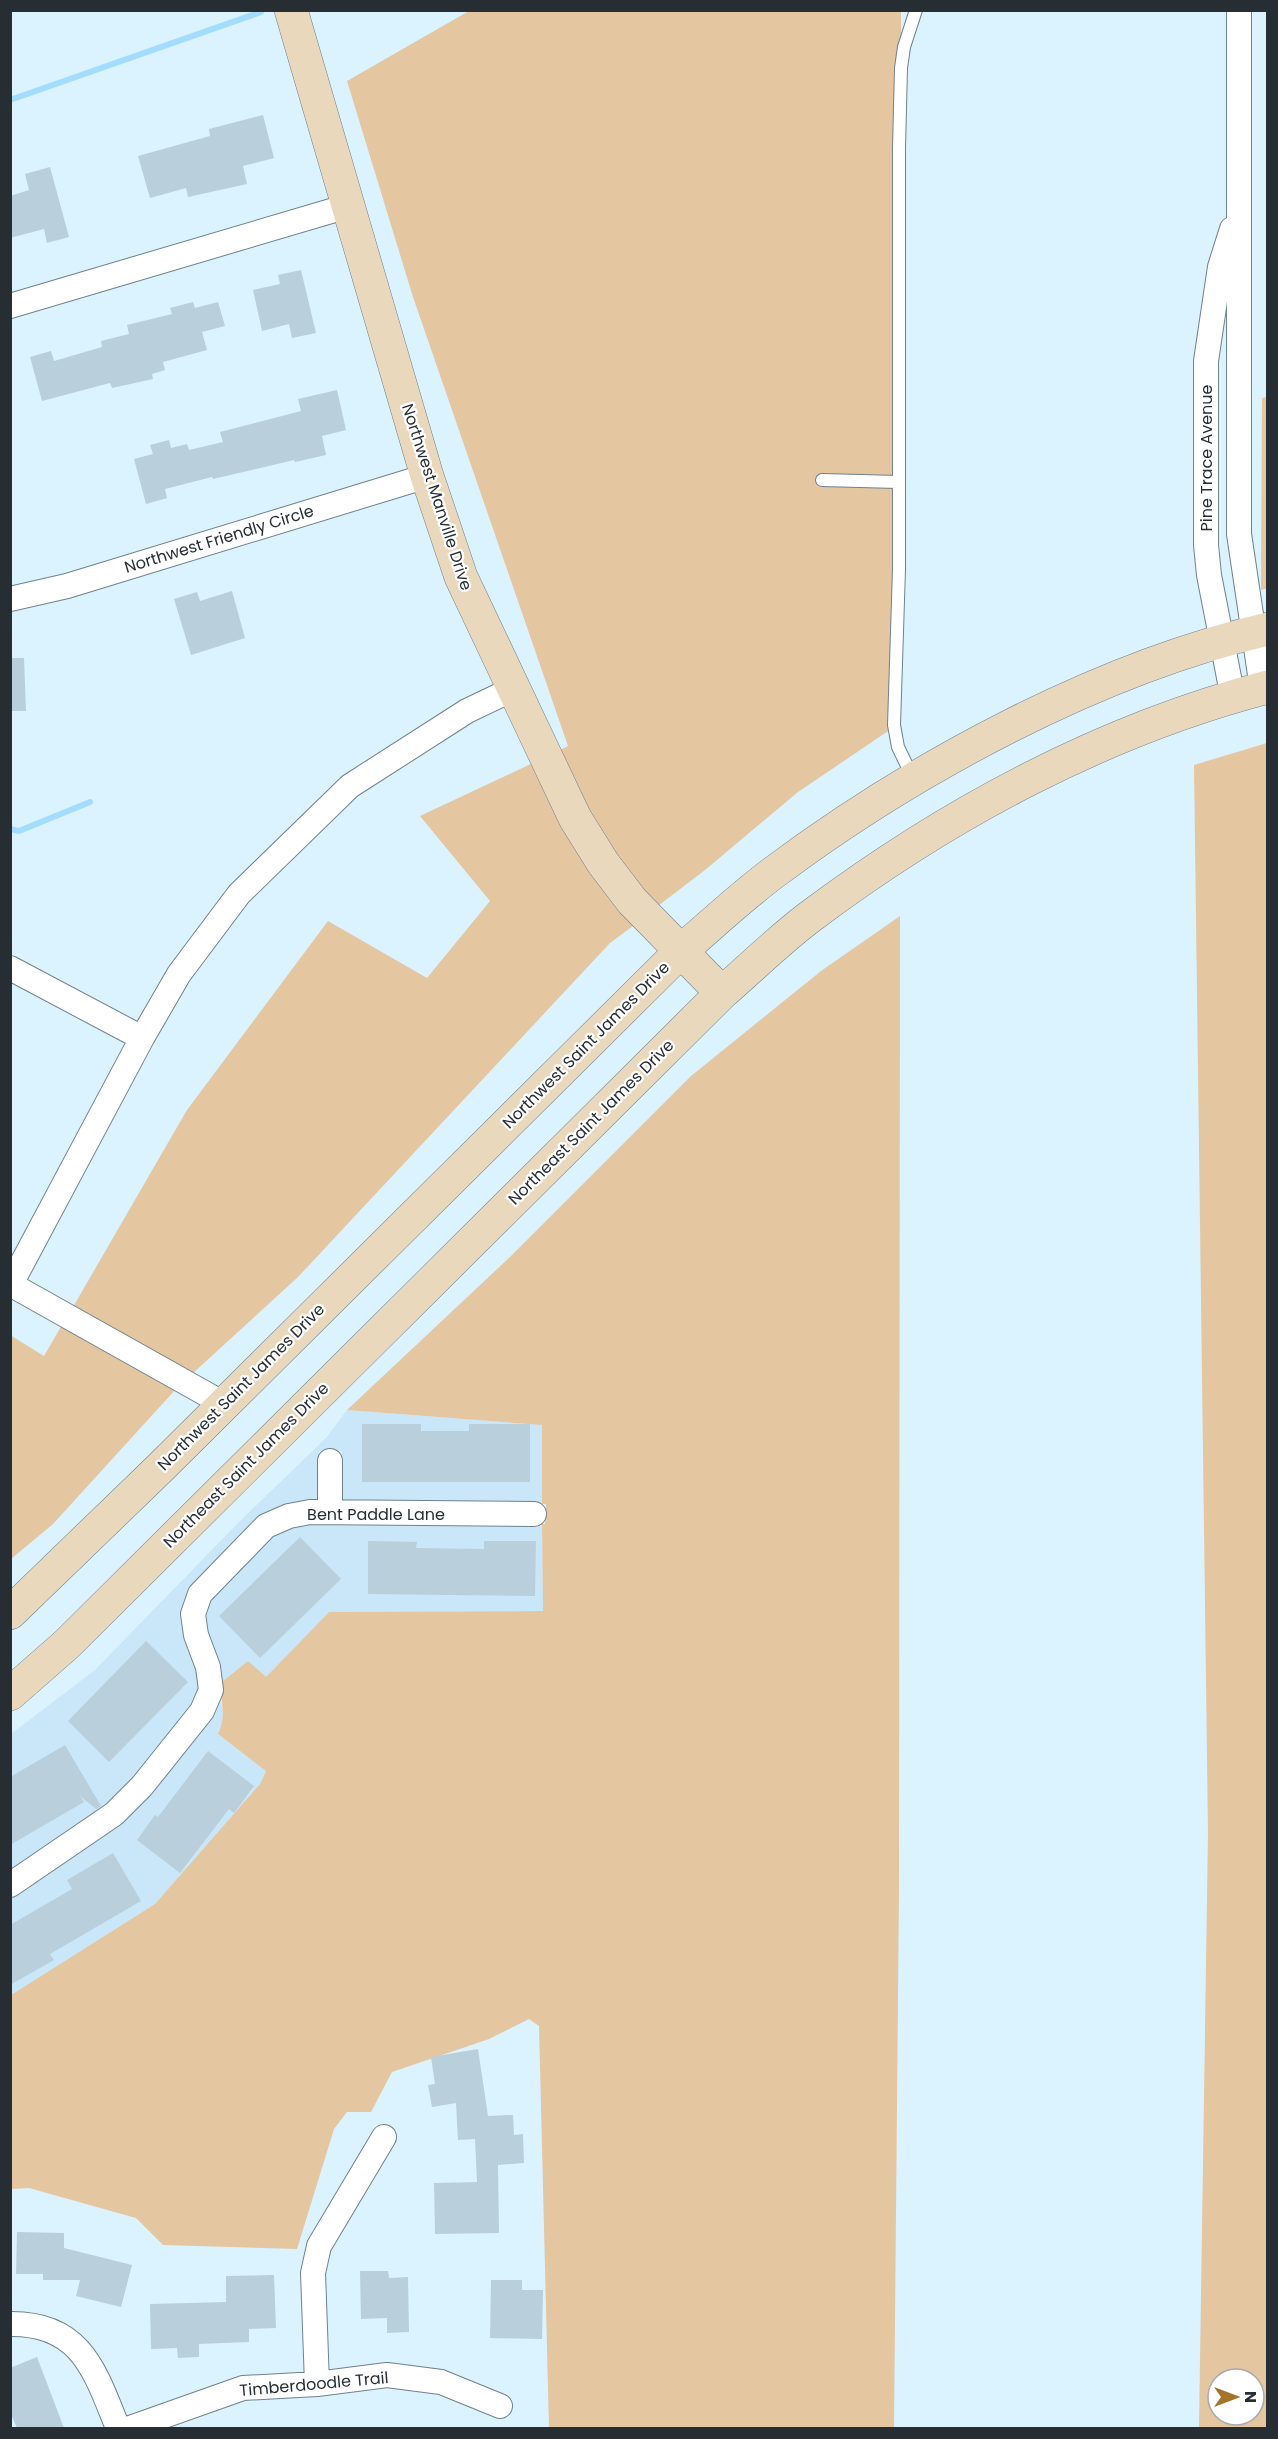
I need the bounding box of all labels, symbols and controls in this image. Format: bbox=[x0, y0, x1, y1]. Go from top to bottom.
street label: Pine Trace Avenue bbox=[1195, 384, 1218, 532]
street label: Northwest Manville Drive bbox=[396, 401, 478, 593]
street label: Northwest Friendly Circle bbox=[121, 499, 317, 579]
street label: Northwest Saint James Drive bbox=[497, 956, 675, 1134]
street label: Northeast Saint James Drive bbox=[503, 1034, 679, 1210]
street label: Northwest Saint James Drive bbox=[152, 1298, 330, 1476]
street label: Northeast Saint James Drive bbox=[158, 1377, 334, 1553]
street label: Bent Paddle Lane bbox=[307, 1503, 445, 1526]
street label: Timberdoodle Trail bbox=[239, 2366, 389, 2402]
north arrow bbox=[1206, 2367, 1266, 2427]
text: N bbox=[1239, 2391, 1262, 2403]

